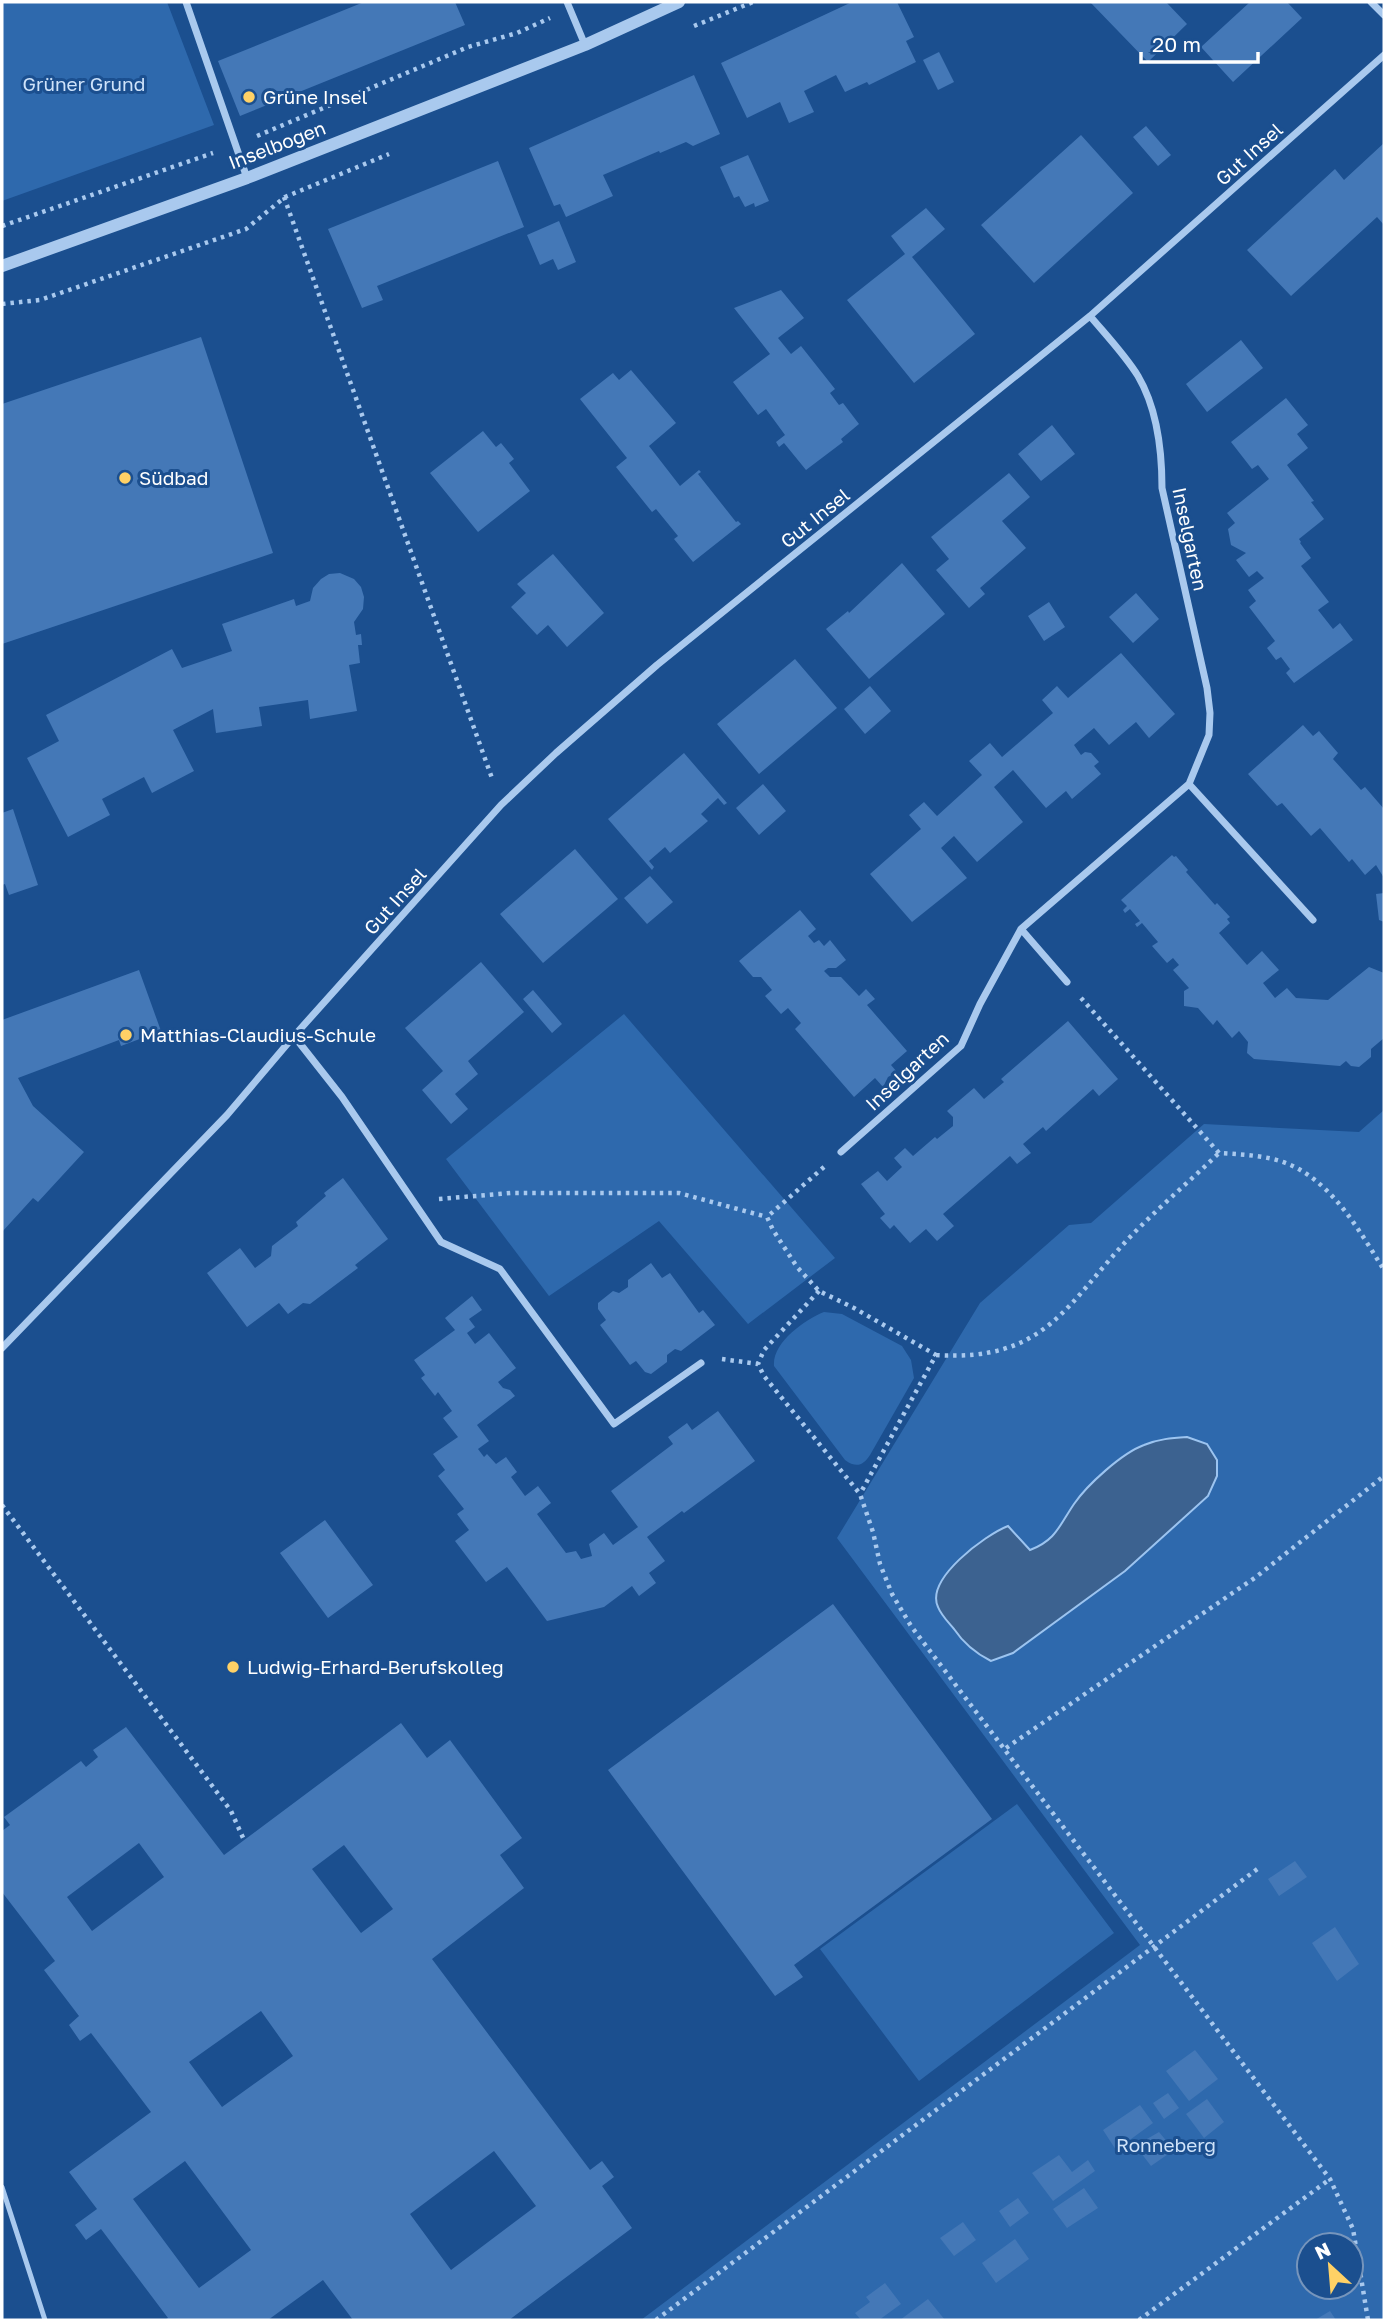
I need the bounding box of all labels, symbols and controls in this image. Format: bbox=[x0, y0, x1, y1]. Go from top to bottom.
scale bar bbox=[1141, 21, 1258, 65]
text: 20 m bbox=[1152, 31, 1201, 57]
park label: Grüner Grund bbox=[23, 72, 145, 95]
place label: Grüne Insel bbox=[263, 85, 368, 108]
marker: Grüne Insel bbox=[241, 89, 257, 105]
street label: Inselbogen bbox=[225, 115, 329, 174]
street label: Gut Insel bbox=[1210, 118, 1287, 190]
place label: Südbad bbox=[139, 466, 208, 489]
marker: Südbad bbox=[117, 470, 133, 486]
street label: Gut Insel bbox=[776, 483, 854, 552]
street label: Inselgarten bbox=[1168, 485, 1213, 593]
street label: Gut Insel bbox=[359, 862, 431, 939]
place label: Matthias-Claudius-Schule bbox=[140, 1023, 376, 1046]
street label: Inselgarten bbox=[860, 1026, 953, 1115]
marker: Matthias-Claudius-Schule bbox=[118, 1027, 134, 1043]
place label: Ludwig-Erhard-Berufskolleg bbox=[247, 1655, 504, 1678]
marker: Ludwig-Erhard-Berufskolleg bbox=[225, 1659, 241, 1675]
park label: Ronneberg bbox=[1116, 2133, 1216, 2156]
north arrow bbox=[1295, 2231, 1365, 2301]
text: N bbox=[1311, 2237, 1334, 2264]

